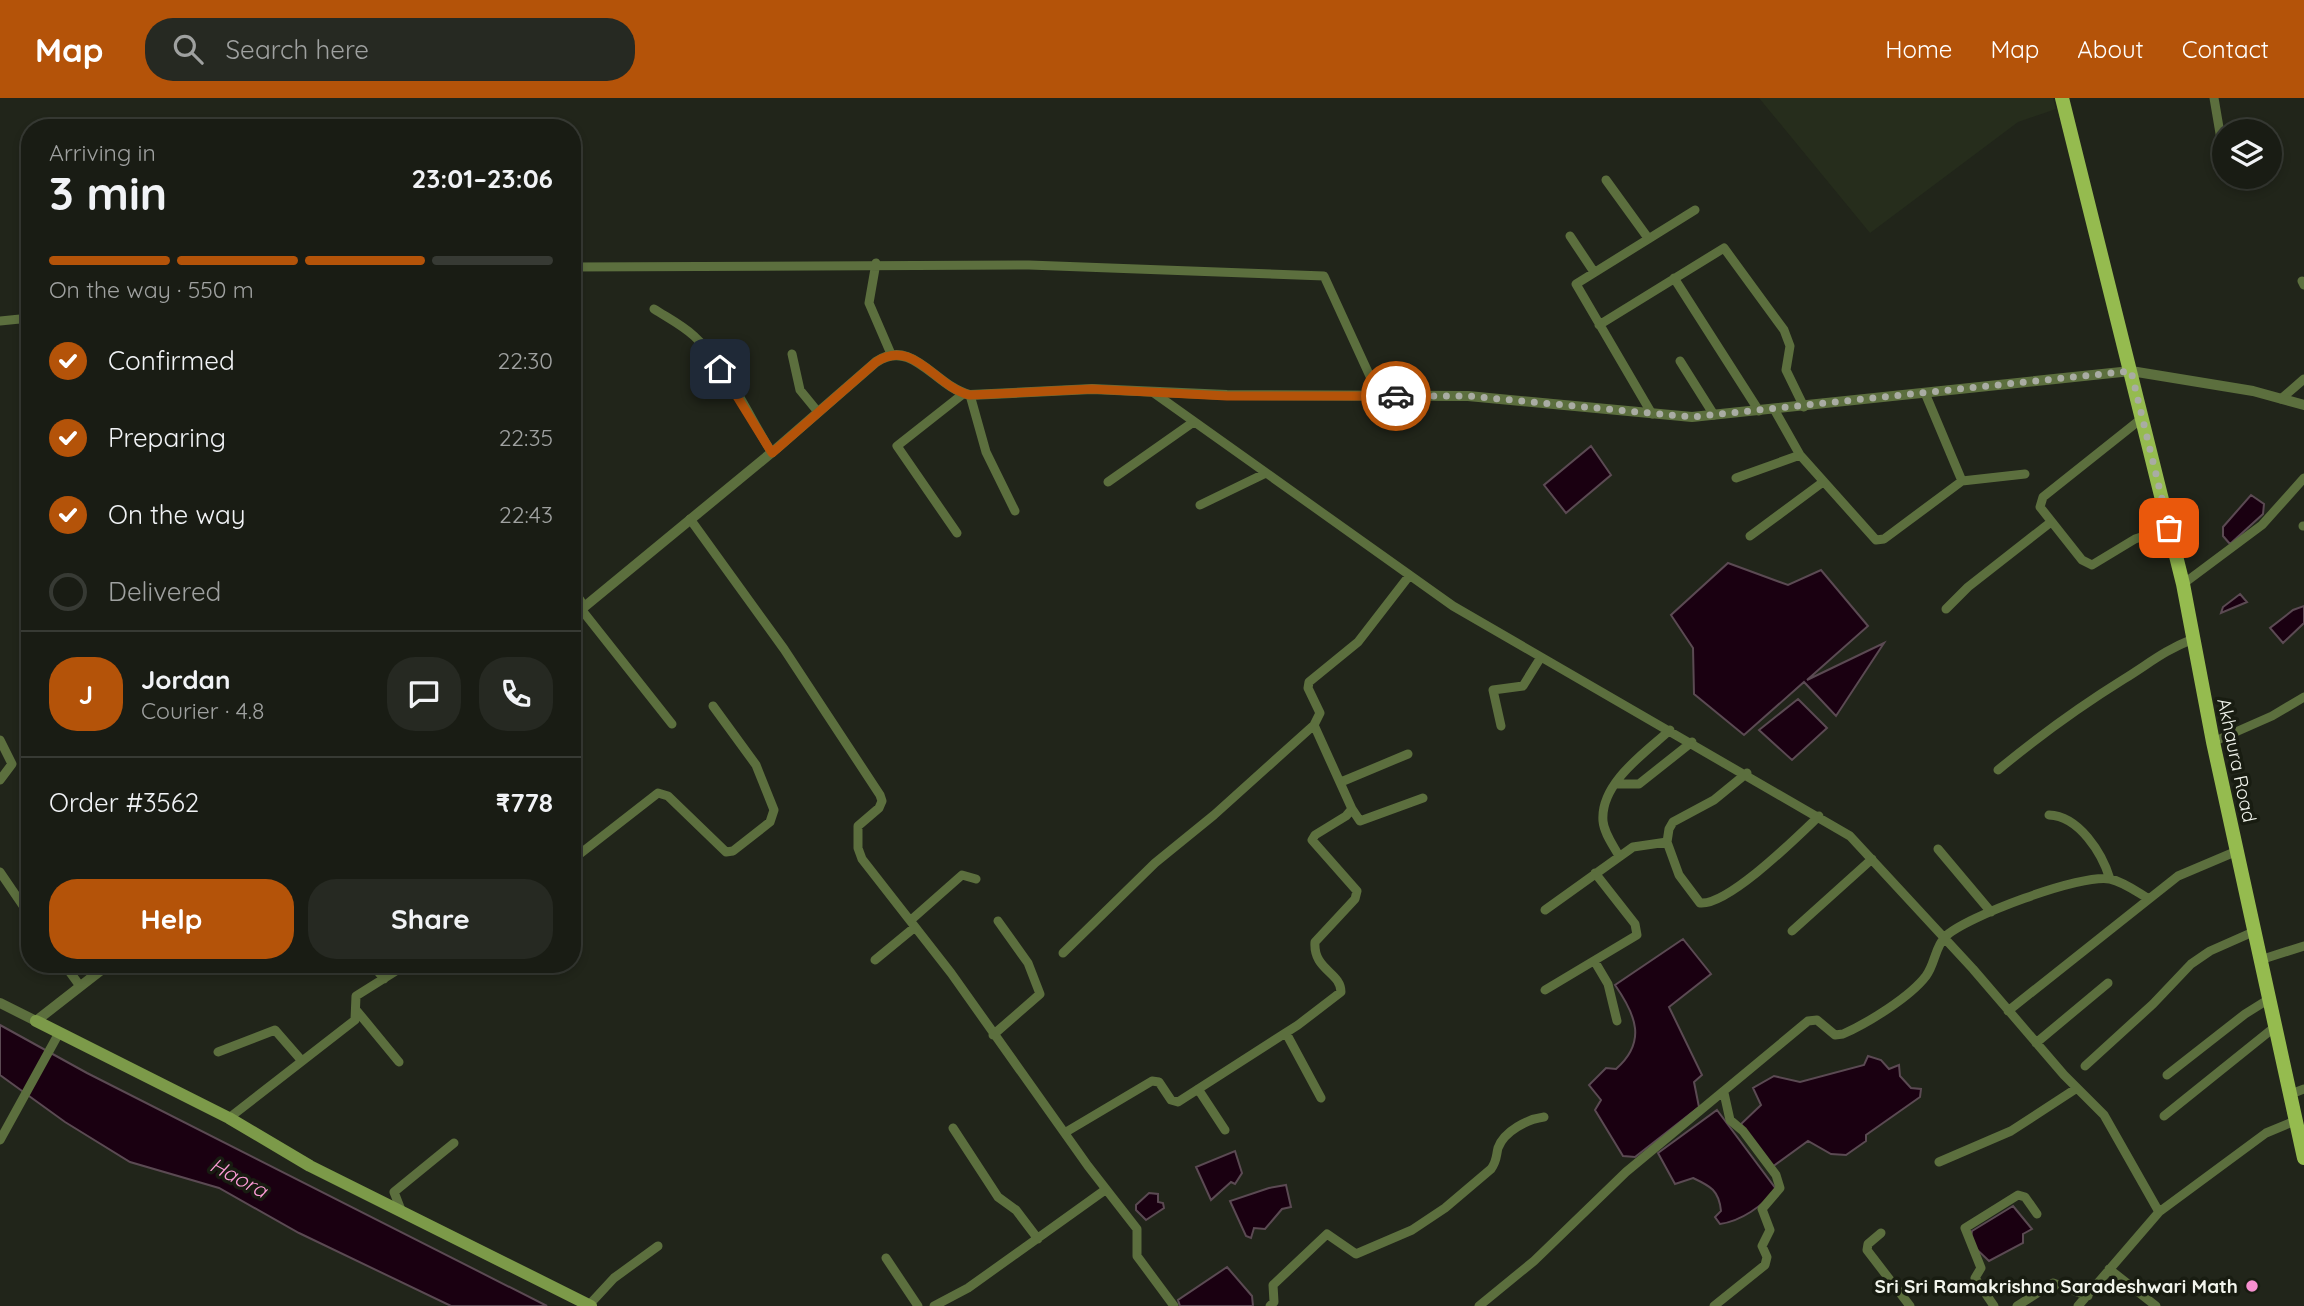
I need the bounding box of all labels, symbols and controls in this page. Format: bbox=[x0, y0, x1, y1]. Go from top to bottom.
search box bbox=[145, 18, 635, 81]
text: Map bbox=[35, 29, 103, 70]
icon: search bbox=[169, 30, 207, 68]
text: Search here bbox=[225, 33, 369, 66]
text: Home bbox=[1885, 34, 1952, 64]
text: Map bbox=[1990, 34, 2039, 64]
text: About bbox=[2077, 34, 2144, 64]
text: Contact bbox=[2182, 34, 2269, 64]
map controls bbox=[2212, 119, 2282, 189]
button: layers bbox=[2212, 119, 2282, 189]
text: Arriving in bbox=[49, 138, 156, 167]
text: 23:01–23:06 bbox=[411, 162, 553, 195]
text: 3 min bbox=[49, 164, 167, 222]
text: On the way · 550 m bbox=[49, 275, 254, 304]
pin bbox=[690, 339, 750, 399]
icon: check bbox=[49, 342, 87, 380]
text: Confirmed bbox=[108, 344, 235, 377]
text: 22:30 bbox=[497, 346, 553, 375]
icon: home bbox=[701, 350, 739, 388]
courier bbox=[1361, 361, 1431, 431]
icon: car bbox=[1377, 377, 1415, 415]
icon: check bbox=[49, 419, 87, 457]
text: Preparing bbox=[108, 421, 226, 454]
text: 22:35 bbox=[499, 423, 553, 452]
icon: check bbox=[49, 496, 87, 534]
text: On the way bbox=[108, 498, 246, 531]
pin bbox=[2139, 498, 2199, 558]
text: 22:43 bbox=[499, 500, 553, 529]
icon: bag bbox=[2150, 509, 2188, 547]
text: Delivered bbox=[108, 575, 221, 608]
button: chat bbox=[387, 657, 461, 731]
button: phone bbox=[479, 657, 553, 731]
text: Jordan bbox=[141, 663, 230, 696]
text: J bbox=[79, 678, 93, 711]
text: Courier · 4.8 bbox=[141, 696, 264, 725]
street label: Akhaura Road bbox=[2212, 696, 2262, 824]
text: Order #3562 bbox=[49, 786, 199, 819]
text: ₹778 bbox=[496, 786, 553, 819]
button: Help bbox=[49, 879, 294, 959]
button: Share bbox=[308, 879, 553, 959]
water label: Haora bbox=[206, 1151, 273, 1203]
place label: Sri Sri Ramakrishna Saradeshwari Math bbox=[1875, 1274, 2238, 1298]
marker: Sri Sri Ramakrishna Saradeshwari Math bbox=[2244, 1278, 2260, 1294]

